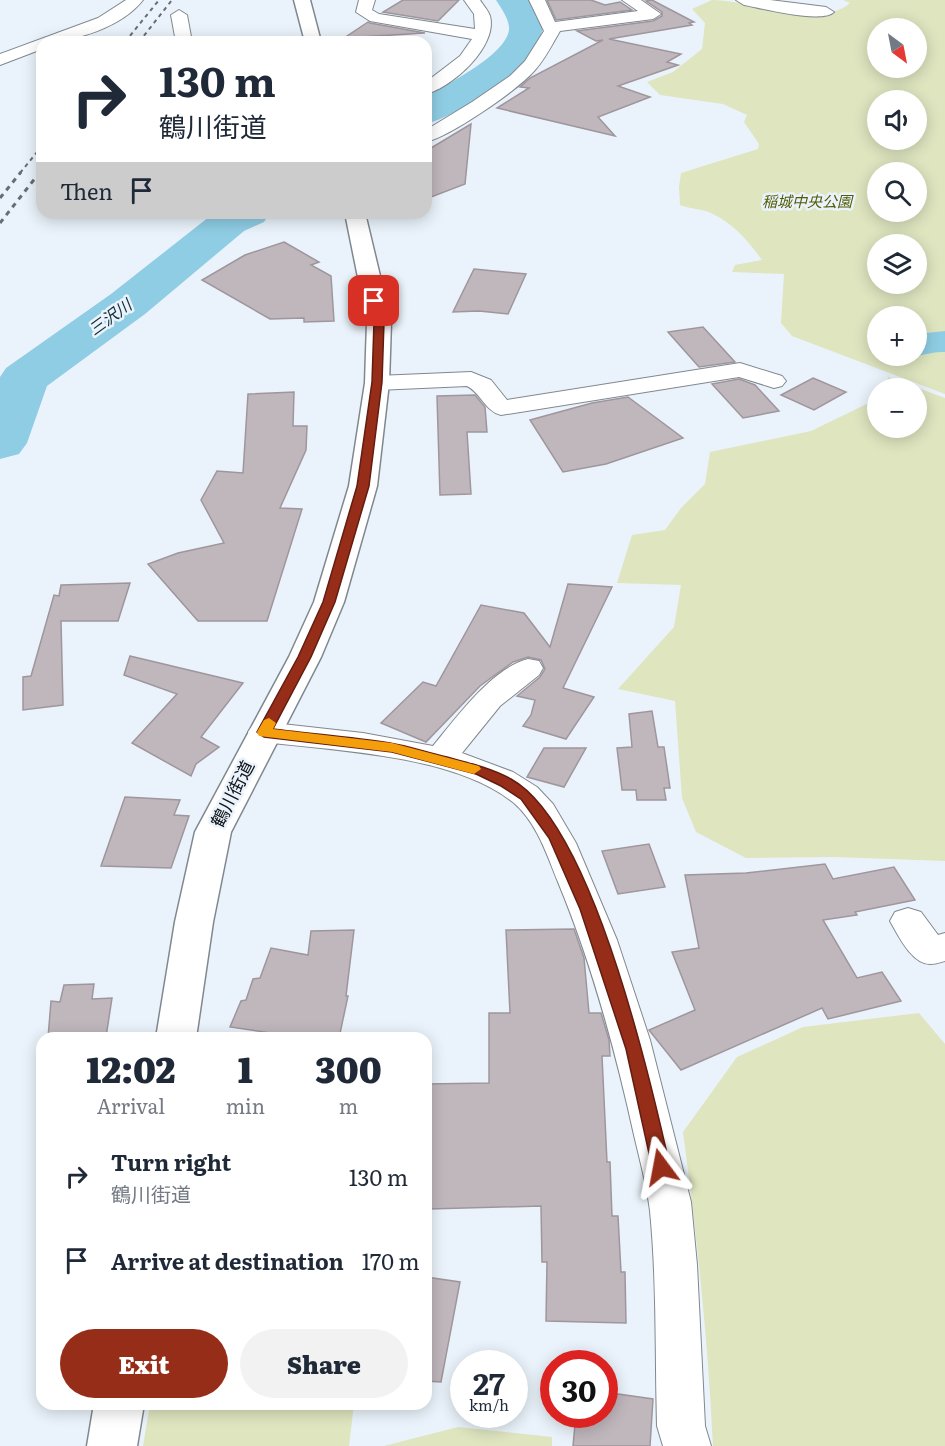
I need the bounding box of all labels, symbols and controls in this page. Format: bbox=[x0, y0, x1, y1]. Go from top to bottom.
north arrow bbox=[867, 18, 927, 78]
map controls bbox=[867, 18, 927, 438]
text: 130 m bbox=[159, 48, 276, 110]
icon: right bbox=[60, 60, 138, 138]
button: sound bbox=[867, 90, 927, 150]
text: 鶴川街道 bbox=[159, 105, 267, 145]
button: search bbox=[867, 162, 927, 222]
text: Then bbox=[60, 174, 113, 207]
icon: arrive bbox=[125, 174, 158, 207]
park label: 稲城中央公園 bbox=[762, 189, 854, 212]
button: layers bbox=[867, 234, 927, 294]
pin bbox=[348, 275, 399, 326]
icon: arrive bbox=[357, 284, 390, 317]
water label: 三沢川 bbox=[83, 291, 137, 340]
button: + bbox=[867, 306, 927, 366]
button: − bbox=[867, 378, 927, 438]
street label: 鶴川街道 bbox=[203, 755, 260, 832]
text: 12:02 bbox=[86, 1041, 175, 1094]
text: 1 bbox=[238, 1041, 253, 1094]
text: 300 bbox=[315, 1041, 382, 1094]
text: Arrival bbox=[97, 1090, 165, 1120]
text: min bbox=[226, 1090, 265, 1120]
text: m bbox=[339, 1090, 358, 1120]
position arrow bbox=[629, 1135, 693, 1199]
text: Turn right bbox=[111, 1145, 231, 1178]
icon: right bbox=[60, 1160, 93, 1193]
text: 130 m bbox=[349, 1160, 408, 1193]
text: 鶴川街道 bbox=[111, 1178, 191, 1208]
icon: arrive bbox=[60, 1244, 93, 1277]
text: Arrive at destination bbox=[111, 1244, 344, 1277]
text: 170 m bbox=[362, 1244, 420, 1277]
button: Exit bbox=[60, 1329, 228, 1398]
button: Share bbox=[240, 1329, 408, 1398]
speed limit sign: 30 bbox=[540, 1350, 618, 1428]
text: 27 bbox=[473, 1360, 505, 1404]
text: km/h bbox=[469, 1393, 509, 1416]

